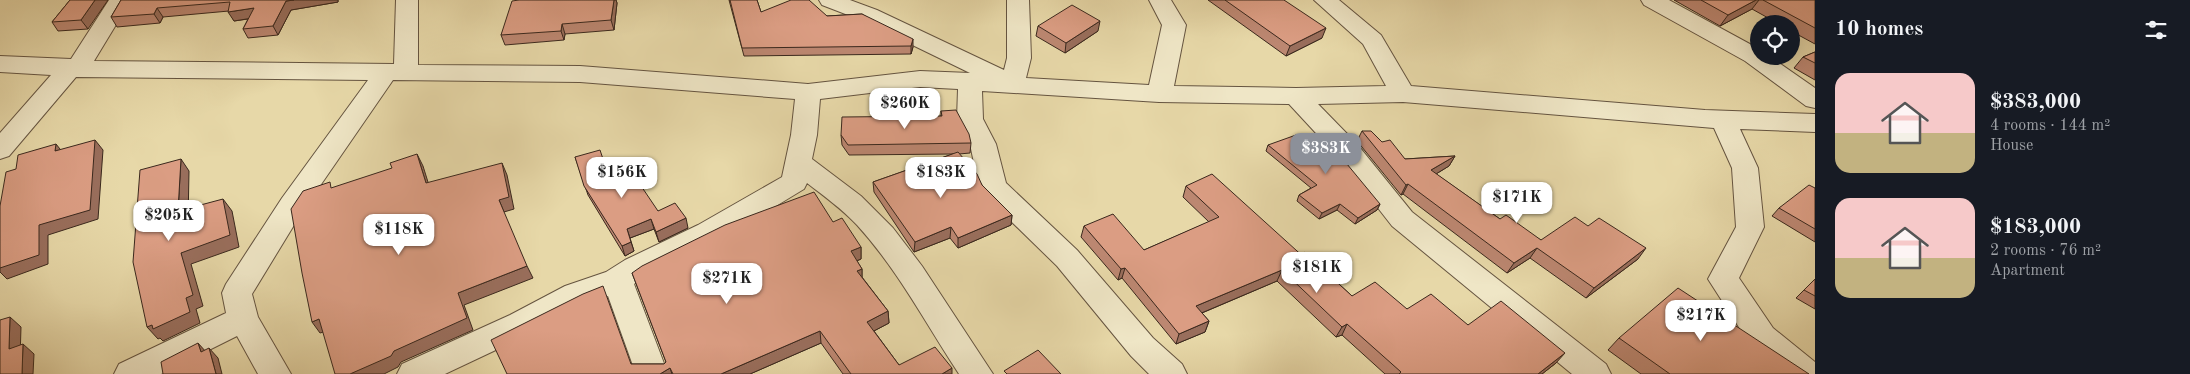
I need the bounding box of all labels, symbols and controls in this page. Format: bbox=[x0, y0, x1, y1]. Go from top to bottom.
map controls bbox=[1750, 15, 1800, 65]
button: locate bbox=[1750, 15, 1800, 65]
icon: filters bbox=[2142, 16, 2170, 44]
text: 10 homes bbox=[1835, 19, 1923, 40]
pin: $260K bbox=[870, 88, 940, 130]
text: $383,000 bbox=[1990, 92, 2081, 113]
icon: home bbox=[1875, 93, 1935, 153]
text: $260K bbox=[880, 96, 930, 112]
text: 4 rooms · 144 m² bbox=[1990, 118, 2110, 134]
pin: $383K bbox=[1291, 132, 1361, 175]
text: House bbox=[1990, 138, 2033, 154]
text: $383K bbox=[1301, 141, 1351, 157]
pin: $156K bbox=[587, 156, 657, 199]
pin: $183K bbox=[906, 156, 976, 199]
text: $156K bbox=[597, 165, 647, 181]
text: $183K bbox=[916, 165, 966, 181]
pin: $171K bbox=[1482, 182, 1552, 224]
text: $171K bbox=[1492, 190, 1542, 206]
pin: $205K bbox=[134, 200, 204, 242]
text: $205K bbox=[144, 208, 194, 224]
pin: $118K bbox=[364, 214, 434, 256]
text: $183,000 bbox=[1990, 217, 2081, 238]
icon: home bbox=[1875, 218, 1935, 278]
text: $118K bbox=[374, 222, 424, 238]
text: 2 rooms · 76 m² bbox=[1990, 243, 2101, 259]
pin: $181K bbox=[1282, 252, 1352, 294]
text: $181K bbox=[1292, 260, 1342, 276]
pin: $271K bbox=[692, 262, 762, 305]
text: Apartment bbox=[1990, 263, 2065, 279]
text: $271K bbox=[702, 271, 752, 287]
pin: $217K bbox=[1666, 300, 1736, 342]
text: $217K bbox=[1676, 308, 1726, 324]

